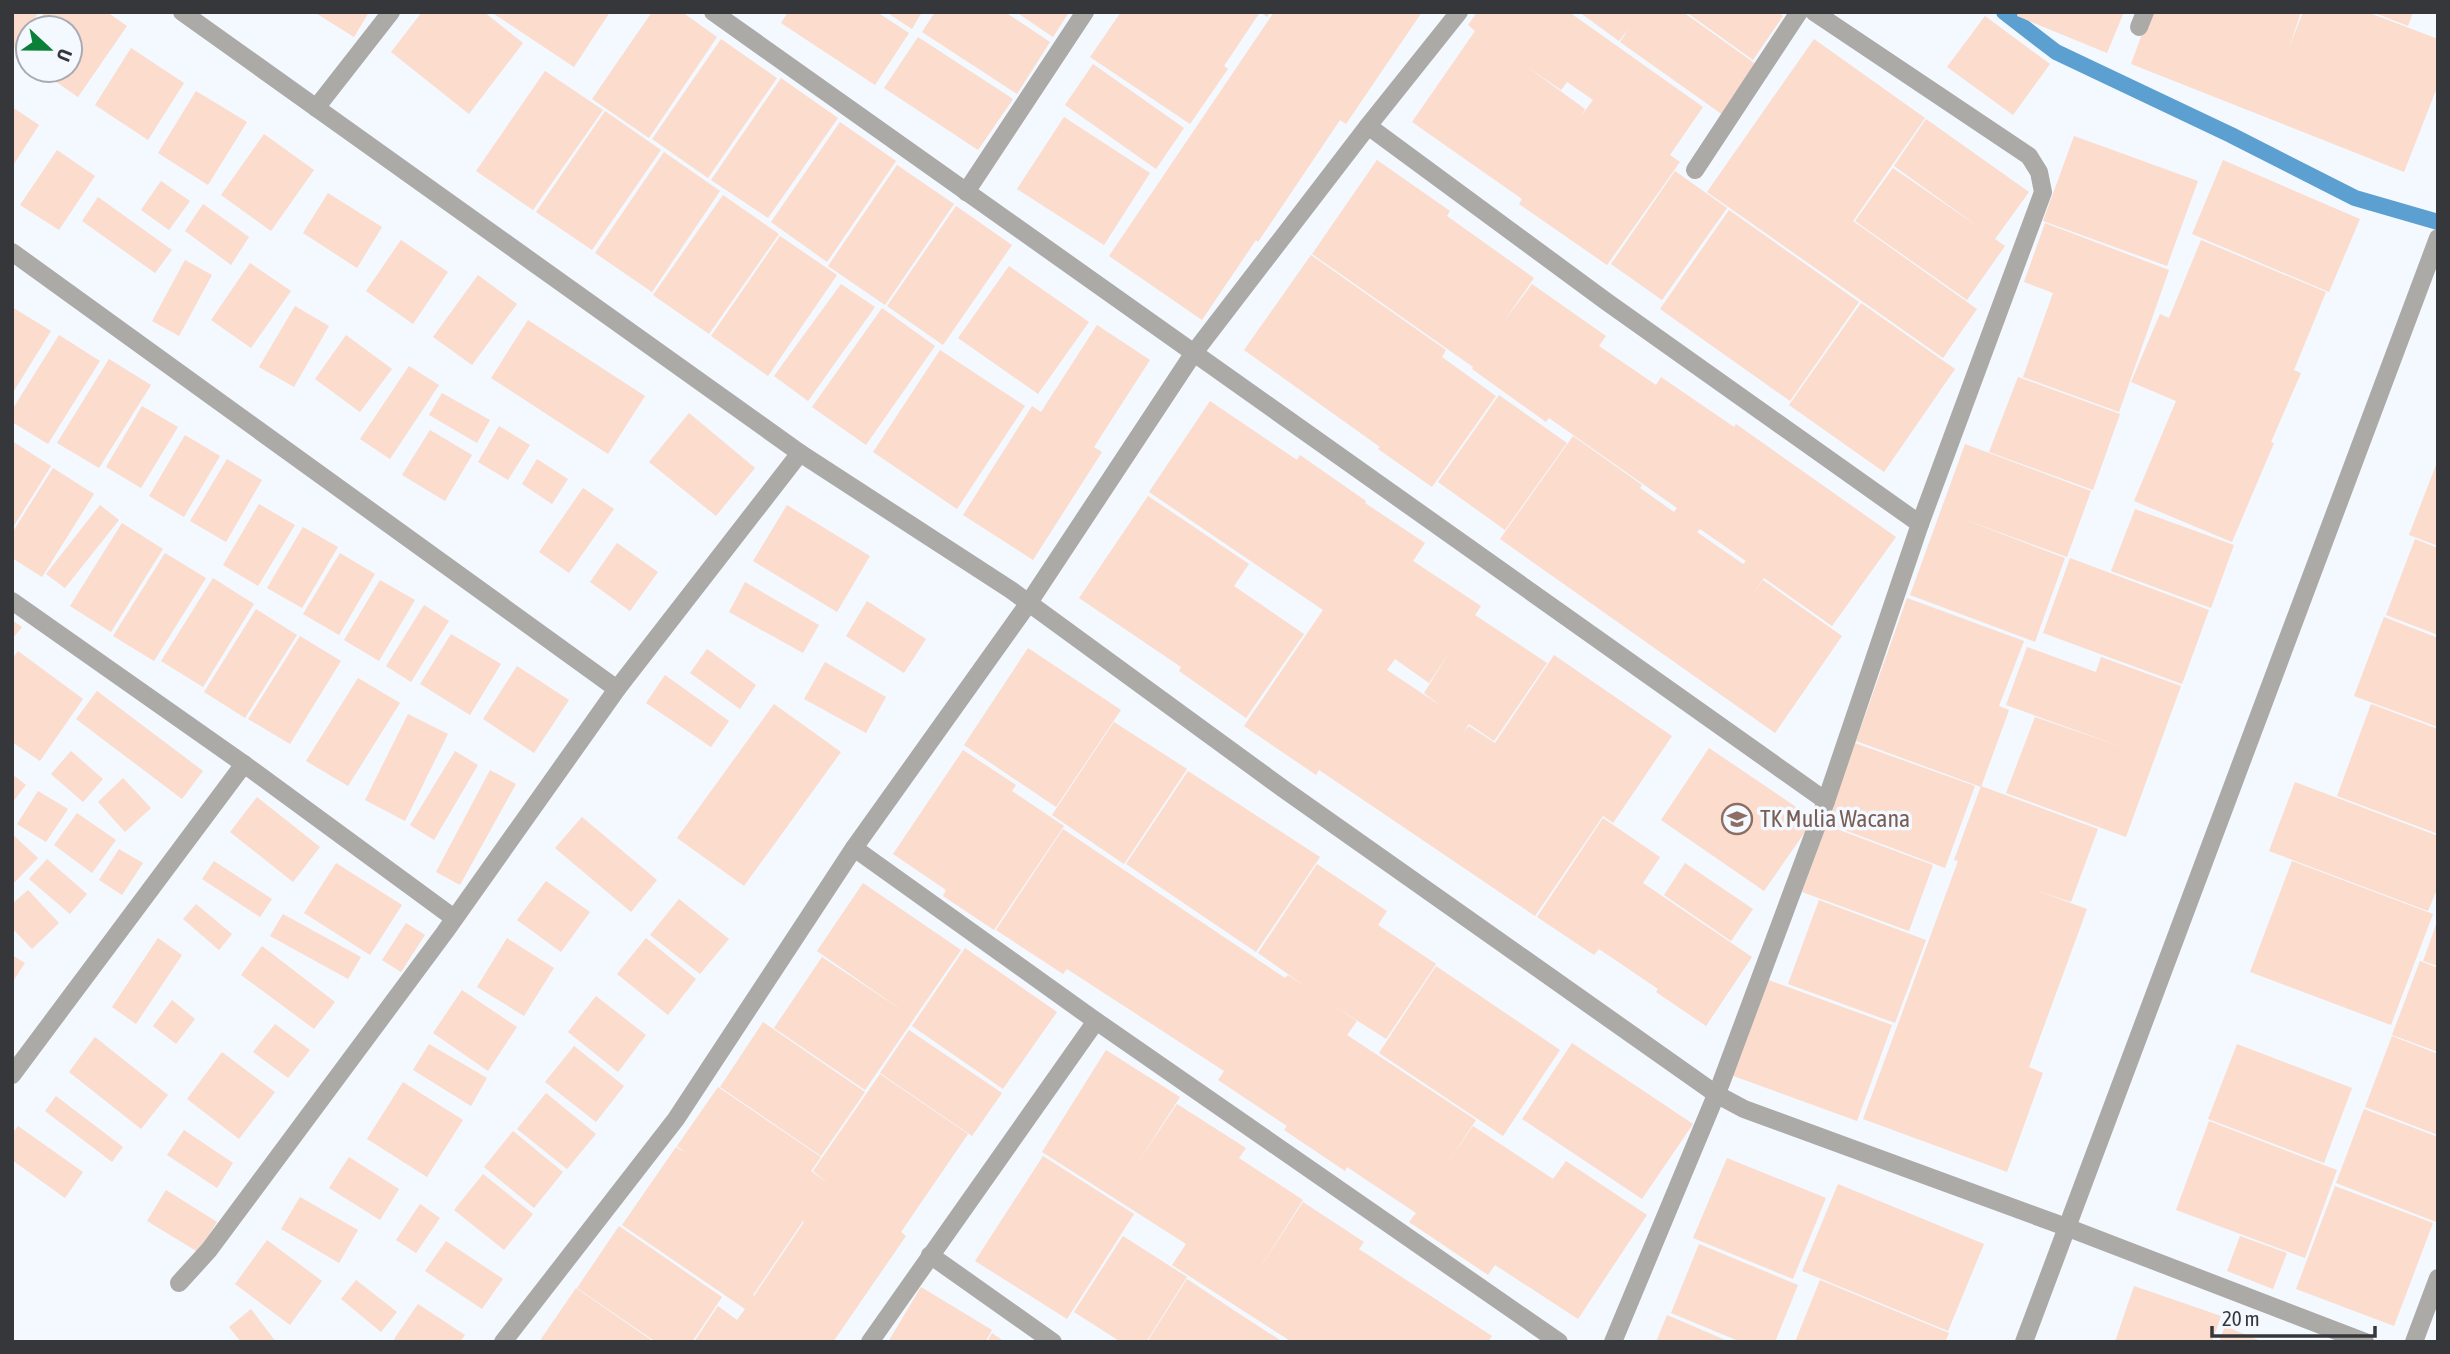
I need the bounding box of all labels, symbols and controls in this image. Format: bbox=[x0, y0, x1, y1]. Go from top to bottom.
north arrow bbox=[14, 14, 84, 84]
text: U bbox=[52, 46, 77, 65]
school or university icon: TK Mulia Wacana bbox=[1720, 802, 1754, 836]
place label: TK Mulia Wacana bbox=[1760, 805, 1910, 832]
scale bar bbox=[2212, 1294, 2375, 1338]
text: 20 m bbox=[2222, 1306, 2260, 1330]

